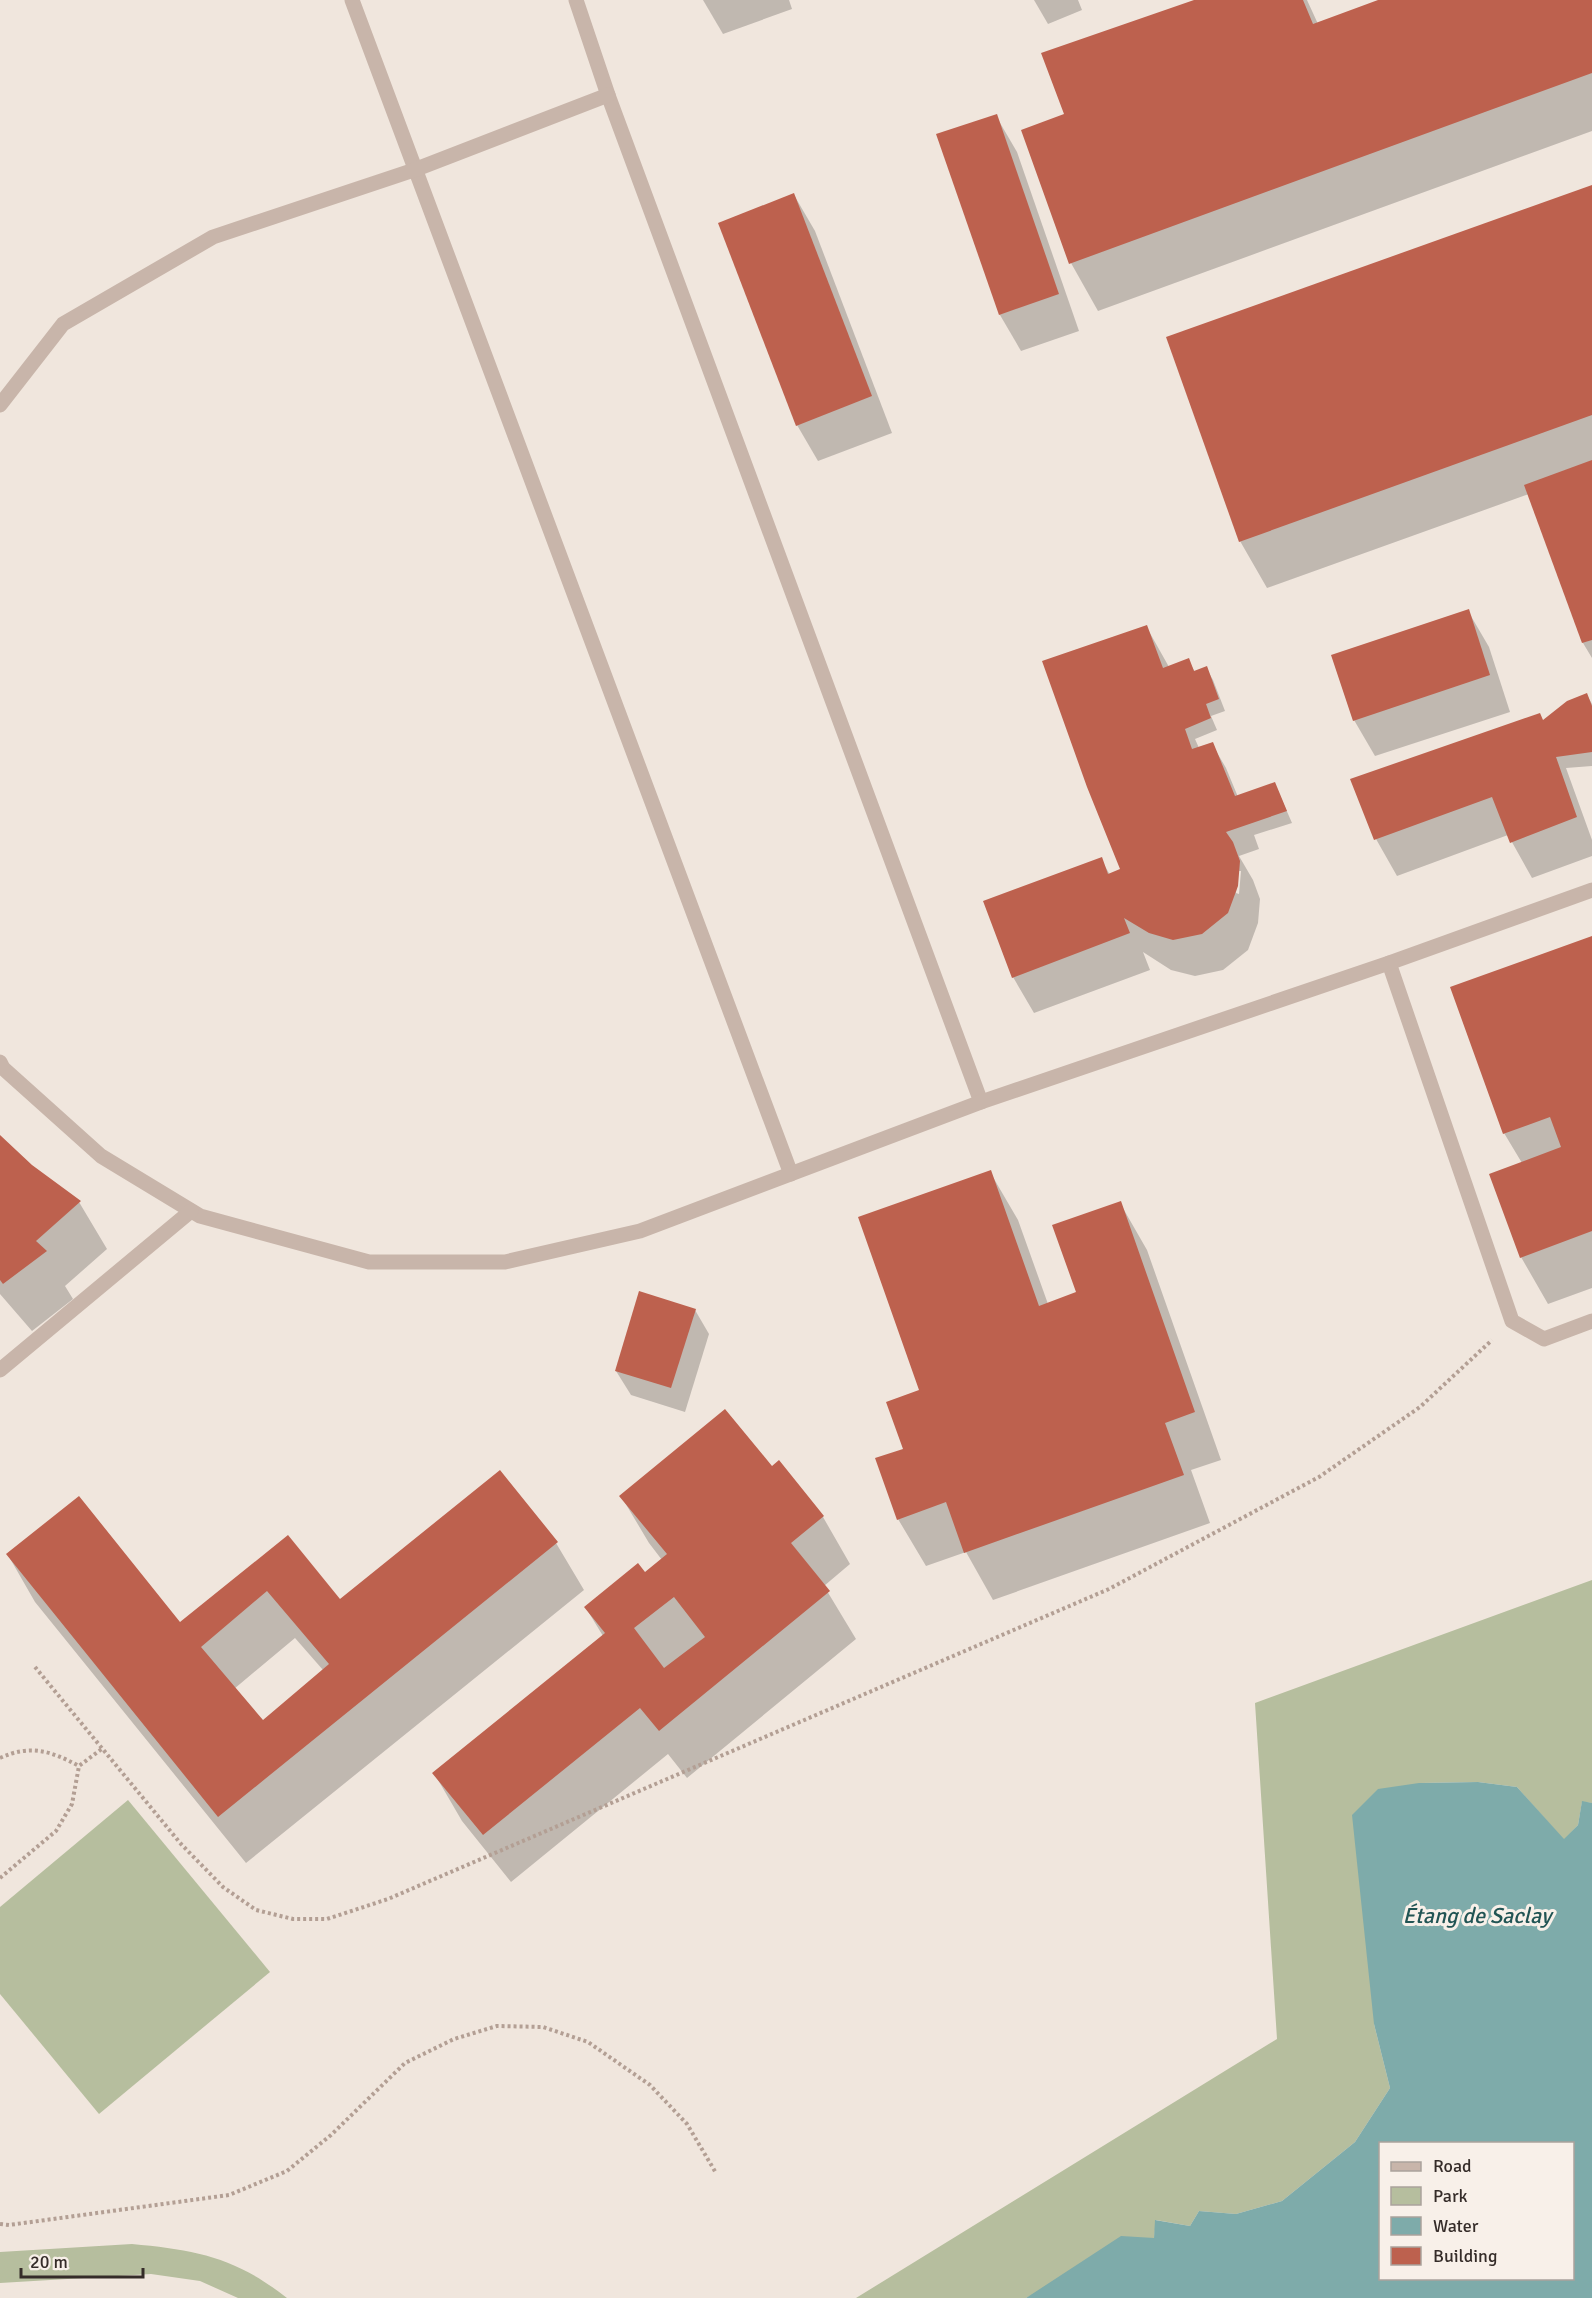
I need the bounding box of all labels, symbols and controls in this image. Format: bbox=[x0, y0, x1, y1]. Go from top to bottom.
water label: Étang de Saclay bbox=[1403, 1902, 1554, 1929]
legend bbox=[1379, 2142, 1574, 2280]
text: Road bbox=[1433, 2155, 1472, 2177]
text: Park bbox=[1433, 2185, 1468, 2207]
text: Water bbox=[1433, 2215, 1479, 2237]
scale bar bbox=[21, 2241, 142, 2279]
text: Building bbox=[1433, 2245, 1497, 2267]
text: 20 m bbox=[30, 2251, 68, 2273]

